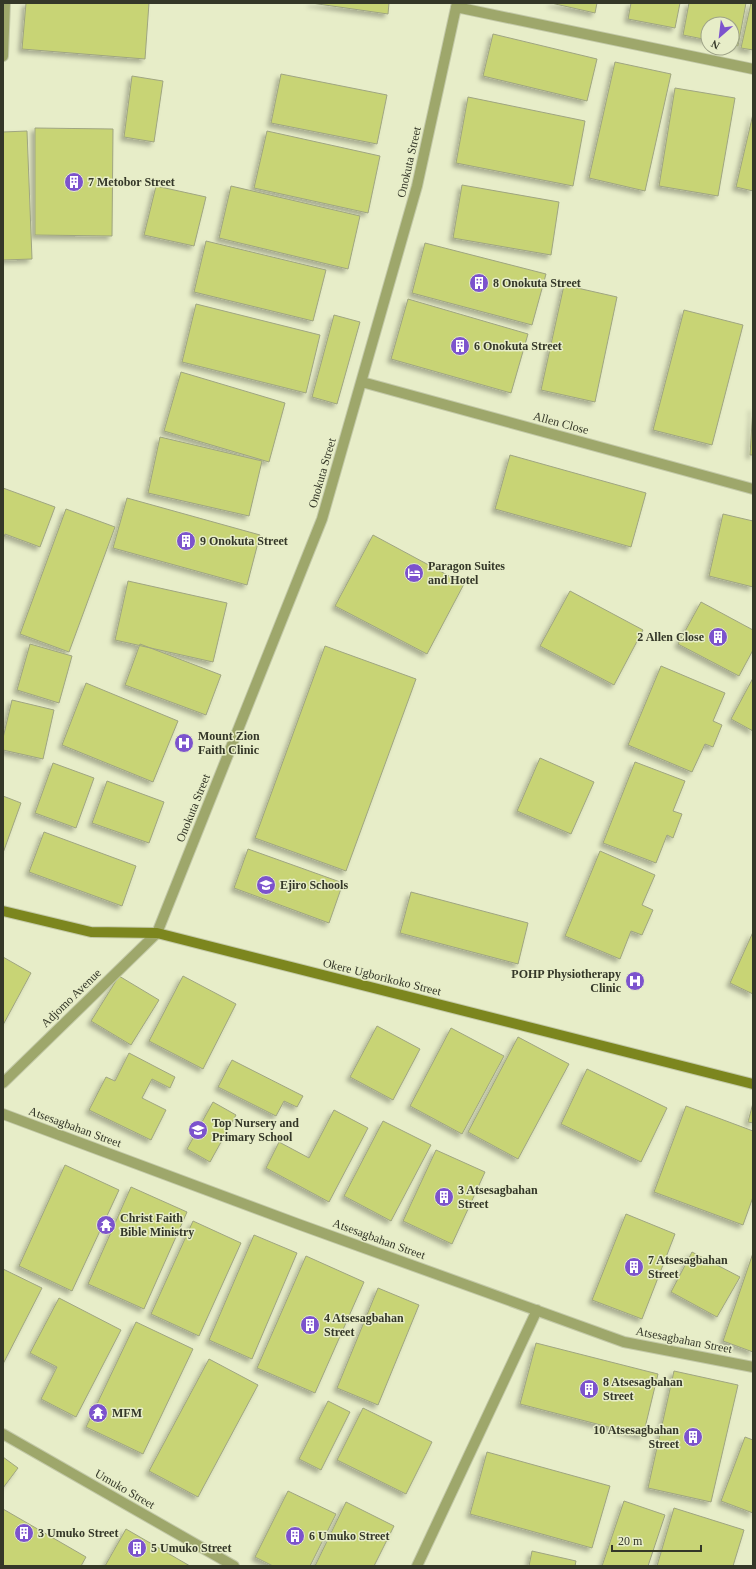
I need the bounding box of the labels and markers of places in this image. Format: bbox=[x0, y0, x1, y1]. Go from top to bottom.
building icon: 7 Metobor Street bbox=[63, 171, 85, 193]
place label: 7 Metobor Street bbox=[88, 175, 175, 189]
building icon: 8 Onokuta Street bbox=[468, 272, 490, 294]
place label: 8 Onokuta Street bbox=[493, 276, 581, 290]
building icon: 6 Onokuta Street bbox=[449, 335, 471, 357]
place label: 6 Onokuta Street bbox=[474, 339, 562, 353]
building icon: 9 Onokuta Street bbox=[175, 530, 197, 552]
place label: 9 Onokuta Street bbox=[200, 534, 288, 548]
place label: Paragon Suites and Hotel bbox=[428, 559, 505, 587]
hotel icon: Paragon Suites and Hotel bbox=[403, 562, 425, 584]
building icon: 2 Allen Close bbox=[707, 626, 729, 648]
place label: 2 Allen Close bbox=[637, 630, 705, 644]
place label: Mount Zion Faith Clinic bbox=[198, 729, 260, 757]
hospital icon: Mount Zion Faith Clinic bbox=[173, 732, 195, 754]
school or university icon: Ejiro Schools bbox=[255, 874, 277, 896]
place label: Ejiro Schools bbox=[280, 878, 348, 892]
place label: POHP Physiotherapy Clinic bbox=[511, 967, 622, 995]
hospital icon: POHP Physiotherapy Clinic bbox=[624, 970, 646, 992]
place label: Top Nursery and Primary School bbox=[212, 1116, 299, 1144]
school or university icon: Top Nursery and Primary School bbox=[187, 1119, 209, 1141]
place label: 3 Atsesagbahan Street bbox=[458, 1183, 538, 1211]
building icon: 3 Atsesagbahan Street bbox=[433, 1186, 455, 1208]
place label: Christ Faith Bible Ministry bbox=[120, 1211, 194, 1239]
temple icon: Christ Faith Bible Ministry bbox=[95, 1214, 117, 1236]
place label: 7 Atsesagbahan Street bbox=[648, 1253, 728, 1281]
building icon: 7 Atsesagbahan Street bbox=[623, 1256, 645, 1278]
place label: 4 Atsesagbahan Street bbox=[324, 1311, 404, 1339]
building icon: 4 Atsesagbahan Street bbox=[299, 1314, 321, 1336]
place label: 8 Atsesagbahan Street bbox=[603, 1375, 683, 1403]
building icon: 8 Atsesagbahan Street bbox=[578, 1378, 600, 1400]
temple icon: MFM bbox=[87, 1402, 109, 1424]
place label: MFM bbox=[112, 1406, 142, 1420]
place label: 10 Atsesagbahan Street bbox=[593, 1423, 679, 1451]
building icon: 10 Atsesagbahan Street bbox=[682, 1426, 704, 1448]
building icon: 3 Umuko Street bbox=[13, 1522, 35, 1544]
building icon: 6 Umuko Street bbox=[284, 1525, 306, 1547]
place label: 3 Umuko Street bbox=[38, 1526, 118, 1540]
place label: 6 Umuko Street bbox=[309, 1529, 389, 1543]
building icon: 5 Umuko Street bbox=[126, 1537, 148, 1559]
place label: 5 Umuko Street bbox=[151, 1541, 231, 1555]

